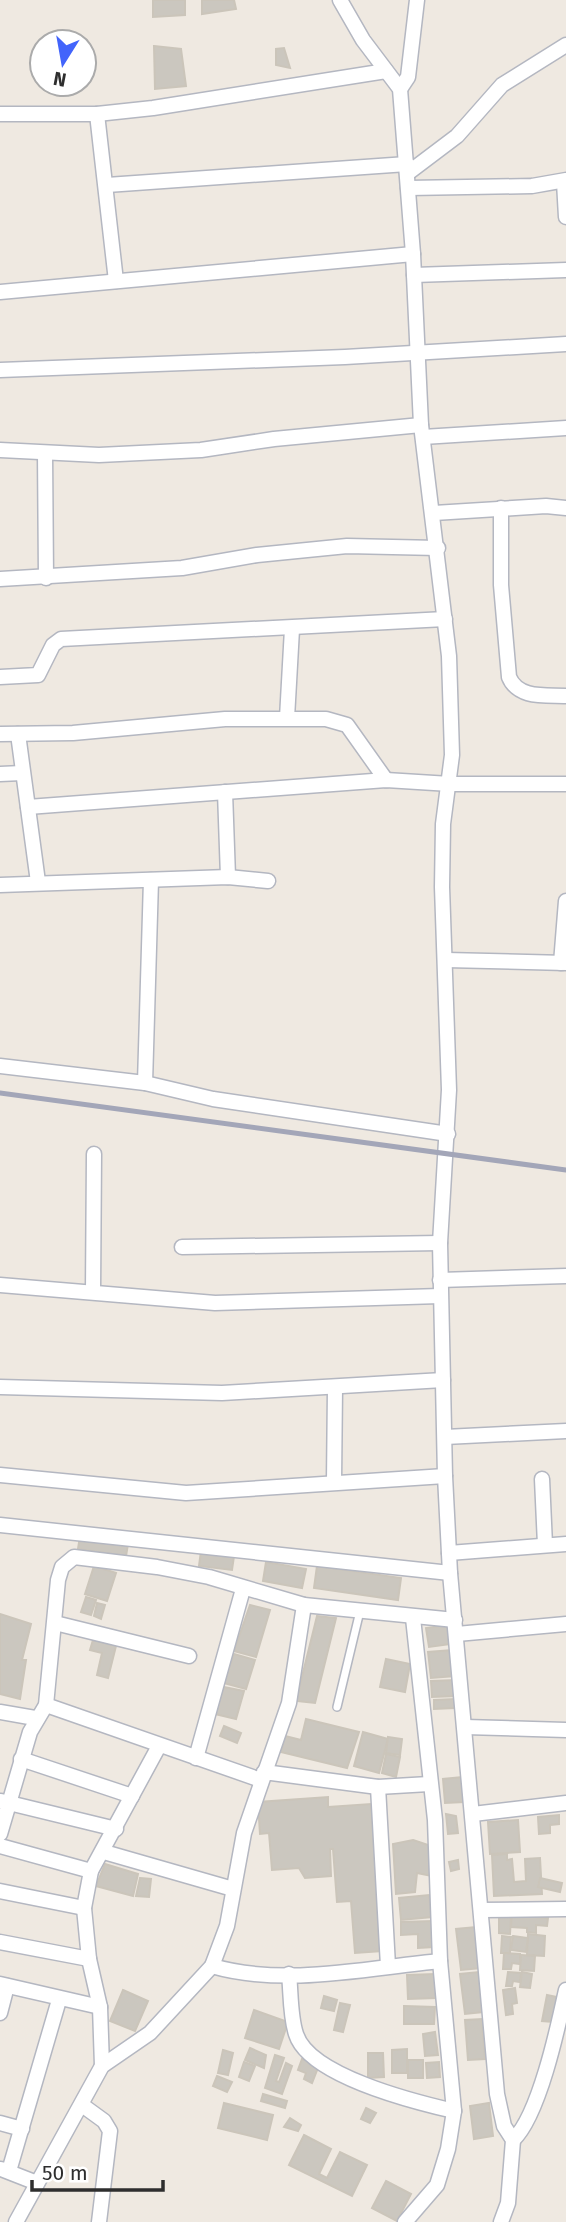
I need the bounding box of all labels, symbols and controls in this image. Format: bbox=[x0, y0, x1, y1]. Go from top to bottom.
north arrow bbox=[28, 28, 98, 98]
text: N bbox=[51, 67, 68, 92]
scale bar bbox=[32, 2148, 163, 2192]
text: 50 m bbox=[42, 2160, 88, 2186]

